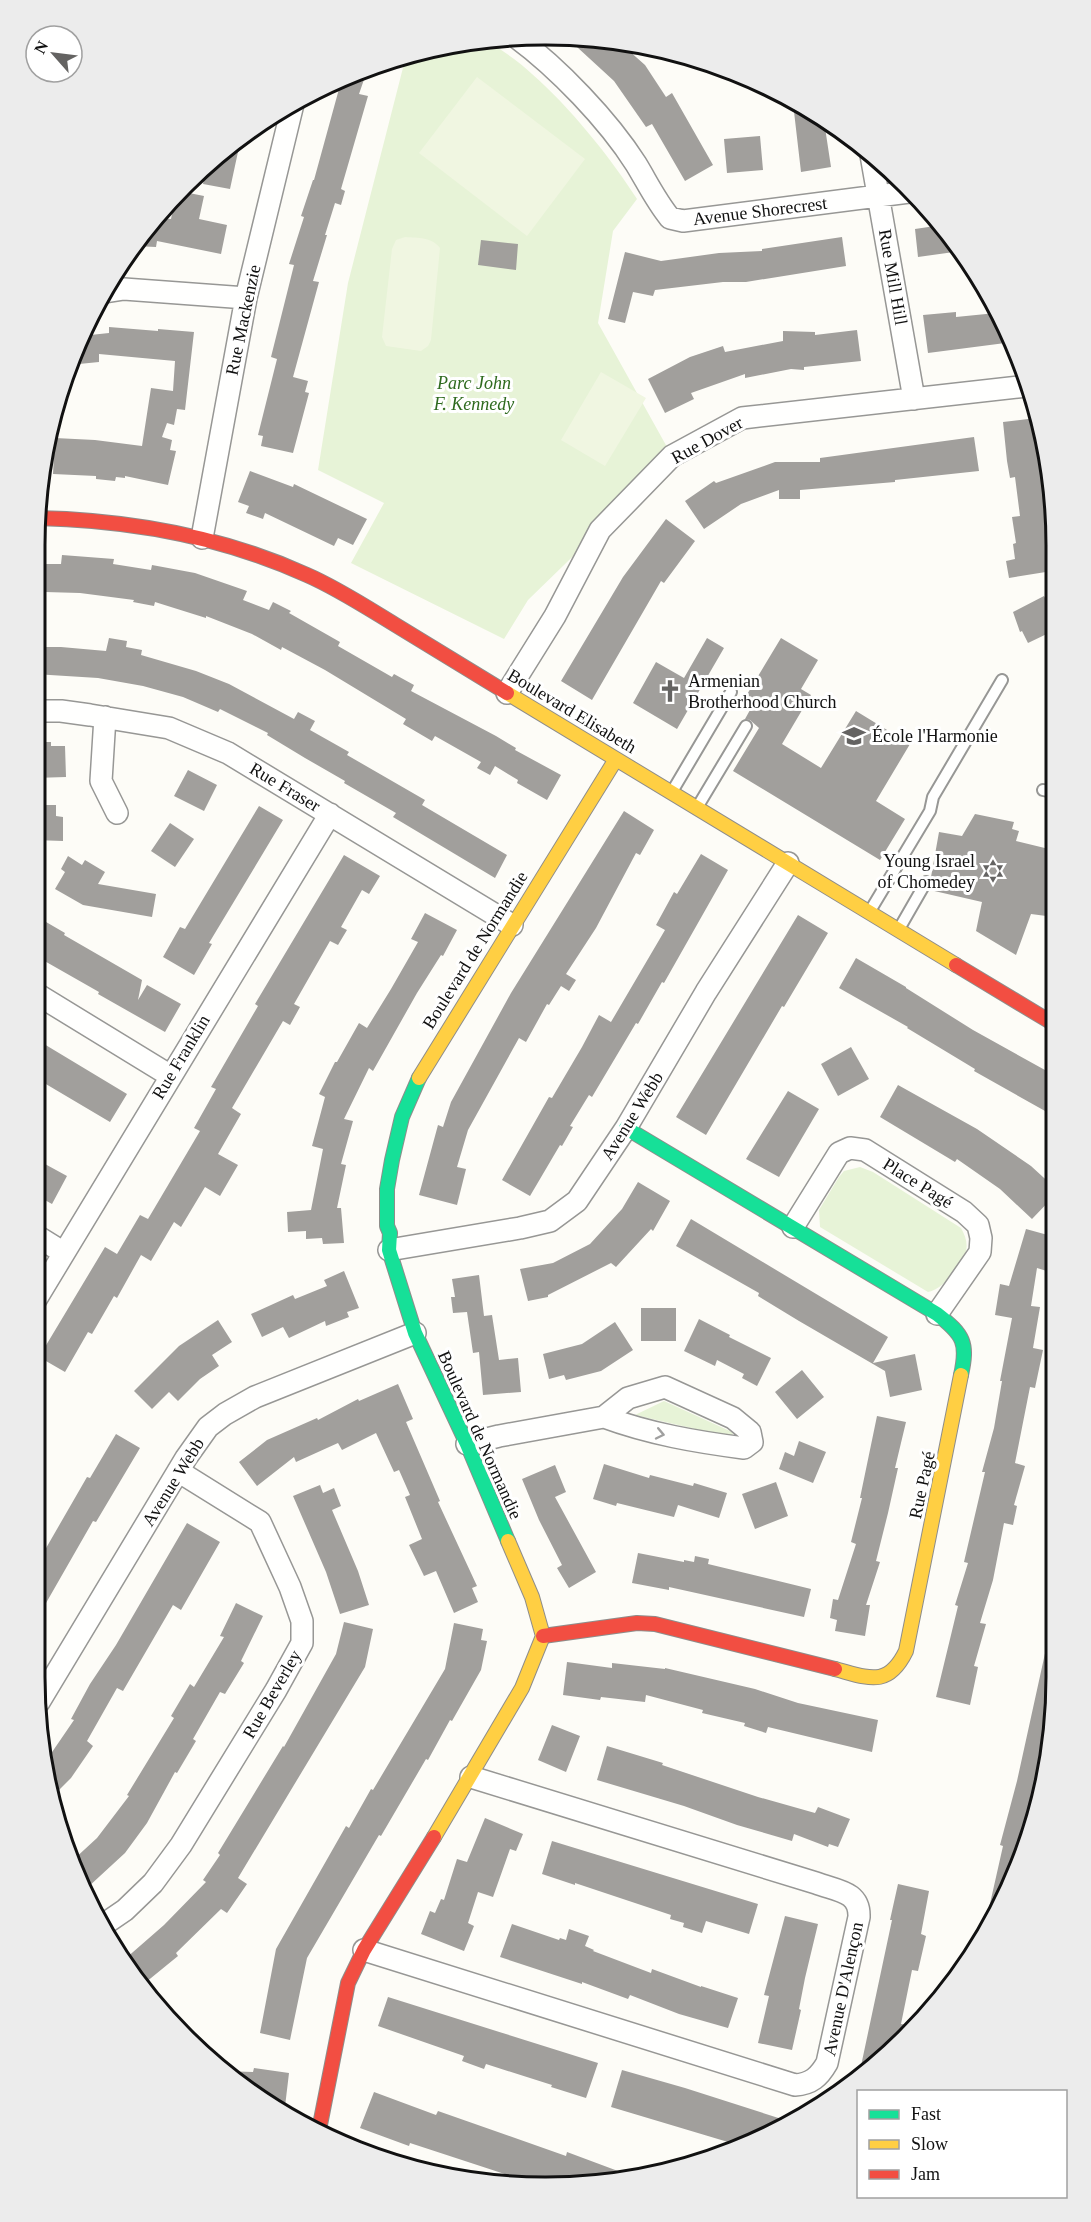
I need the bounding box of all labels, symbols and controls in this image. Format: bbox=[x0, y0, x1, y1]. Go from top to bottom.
north arrow bbox=[24, 24, 84, 84]
text: N bbox=[31, 38, 52, 56]
street label: Avenue Shorecrest bbox=[692, 193, 828, 229]
street label: Rue Mill Hill bbox=[875, 227, 911, 327]
street label: Rue Mackenzie bbox=[222, 263, 264, 377]
park label: Parc John F. Kennedy bbox=[433, 373, 514, 414]
street label: Rue Dover bbox=[668, 412, 746, 468]
street label: Boulevard Elisabeth bbox=[504, 665, 640, 757]
place label: Armenian Brotherhood Church bbox=[688, 671, 836, 712]
church icon: Armenian Brotherhood Church bbox=[657, 678, 683, 704]
school or university icon: École l'Harmonie bbox=[841, 723, 867, 749]
place label: École l'Harmonie bbox=[872, 725, 998, 746]
street label: Rue Fraser bbox=[246, 758, 324, 816]
place label: Young Israel of Chomedey bbox=[878, 851, 975, 892]
synagogue icon: Young Israel of Chomedey bbox=[980, 858, 1006, 884]
street label: Boulevard de Normandie bbox=[418, 868, 532, 1032]
street label: Rue Franklin bbox=[148, 1011, 214, 1103]
street label: Avenue Webb bbox=[597, 1068, 667, 1164]
street label: Place Pagé bbox=[879, 1154, 957, 1212]
street label: Boulevard de Normandie bbox=[434, 1348, 526, 1522]
one-way arrow bbox=[655, 1426, 665, 1439]
street label: Avenue Webb bbox=[138, 1434, 208, 1530]
street label: Rue Pagé bbox=[905, 1449, 939, 1521]
street label: Rue Beverley bbox=[239, 1646, 305, 1742]
street label: Avenue D'Alençon bbox=[819, 1920, 867, 2058]
legend bbox=[857, 2090, 1067, 2198]
text: Fast bbox=[911, 2104, 941, 2124]
text: Slow bbox=[911, 2134, 948, 2154]
text: Jam bbox=[911, 2164, 940, 2184]

